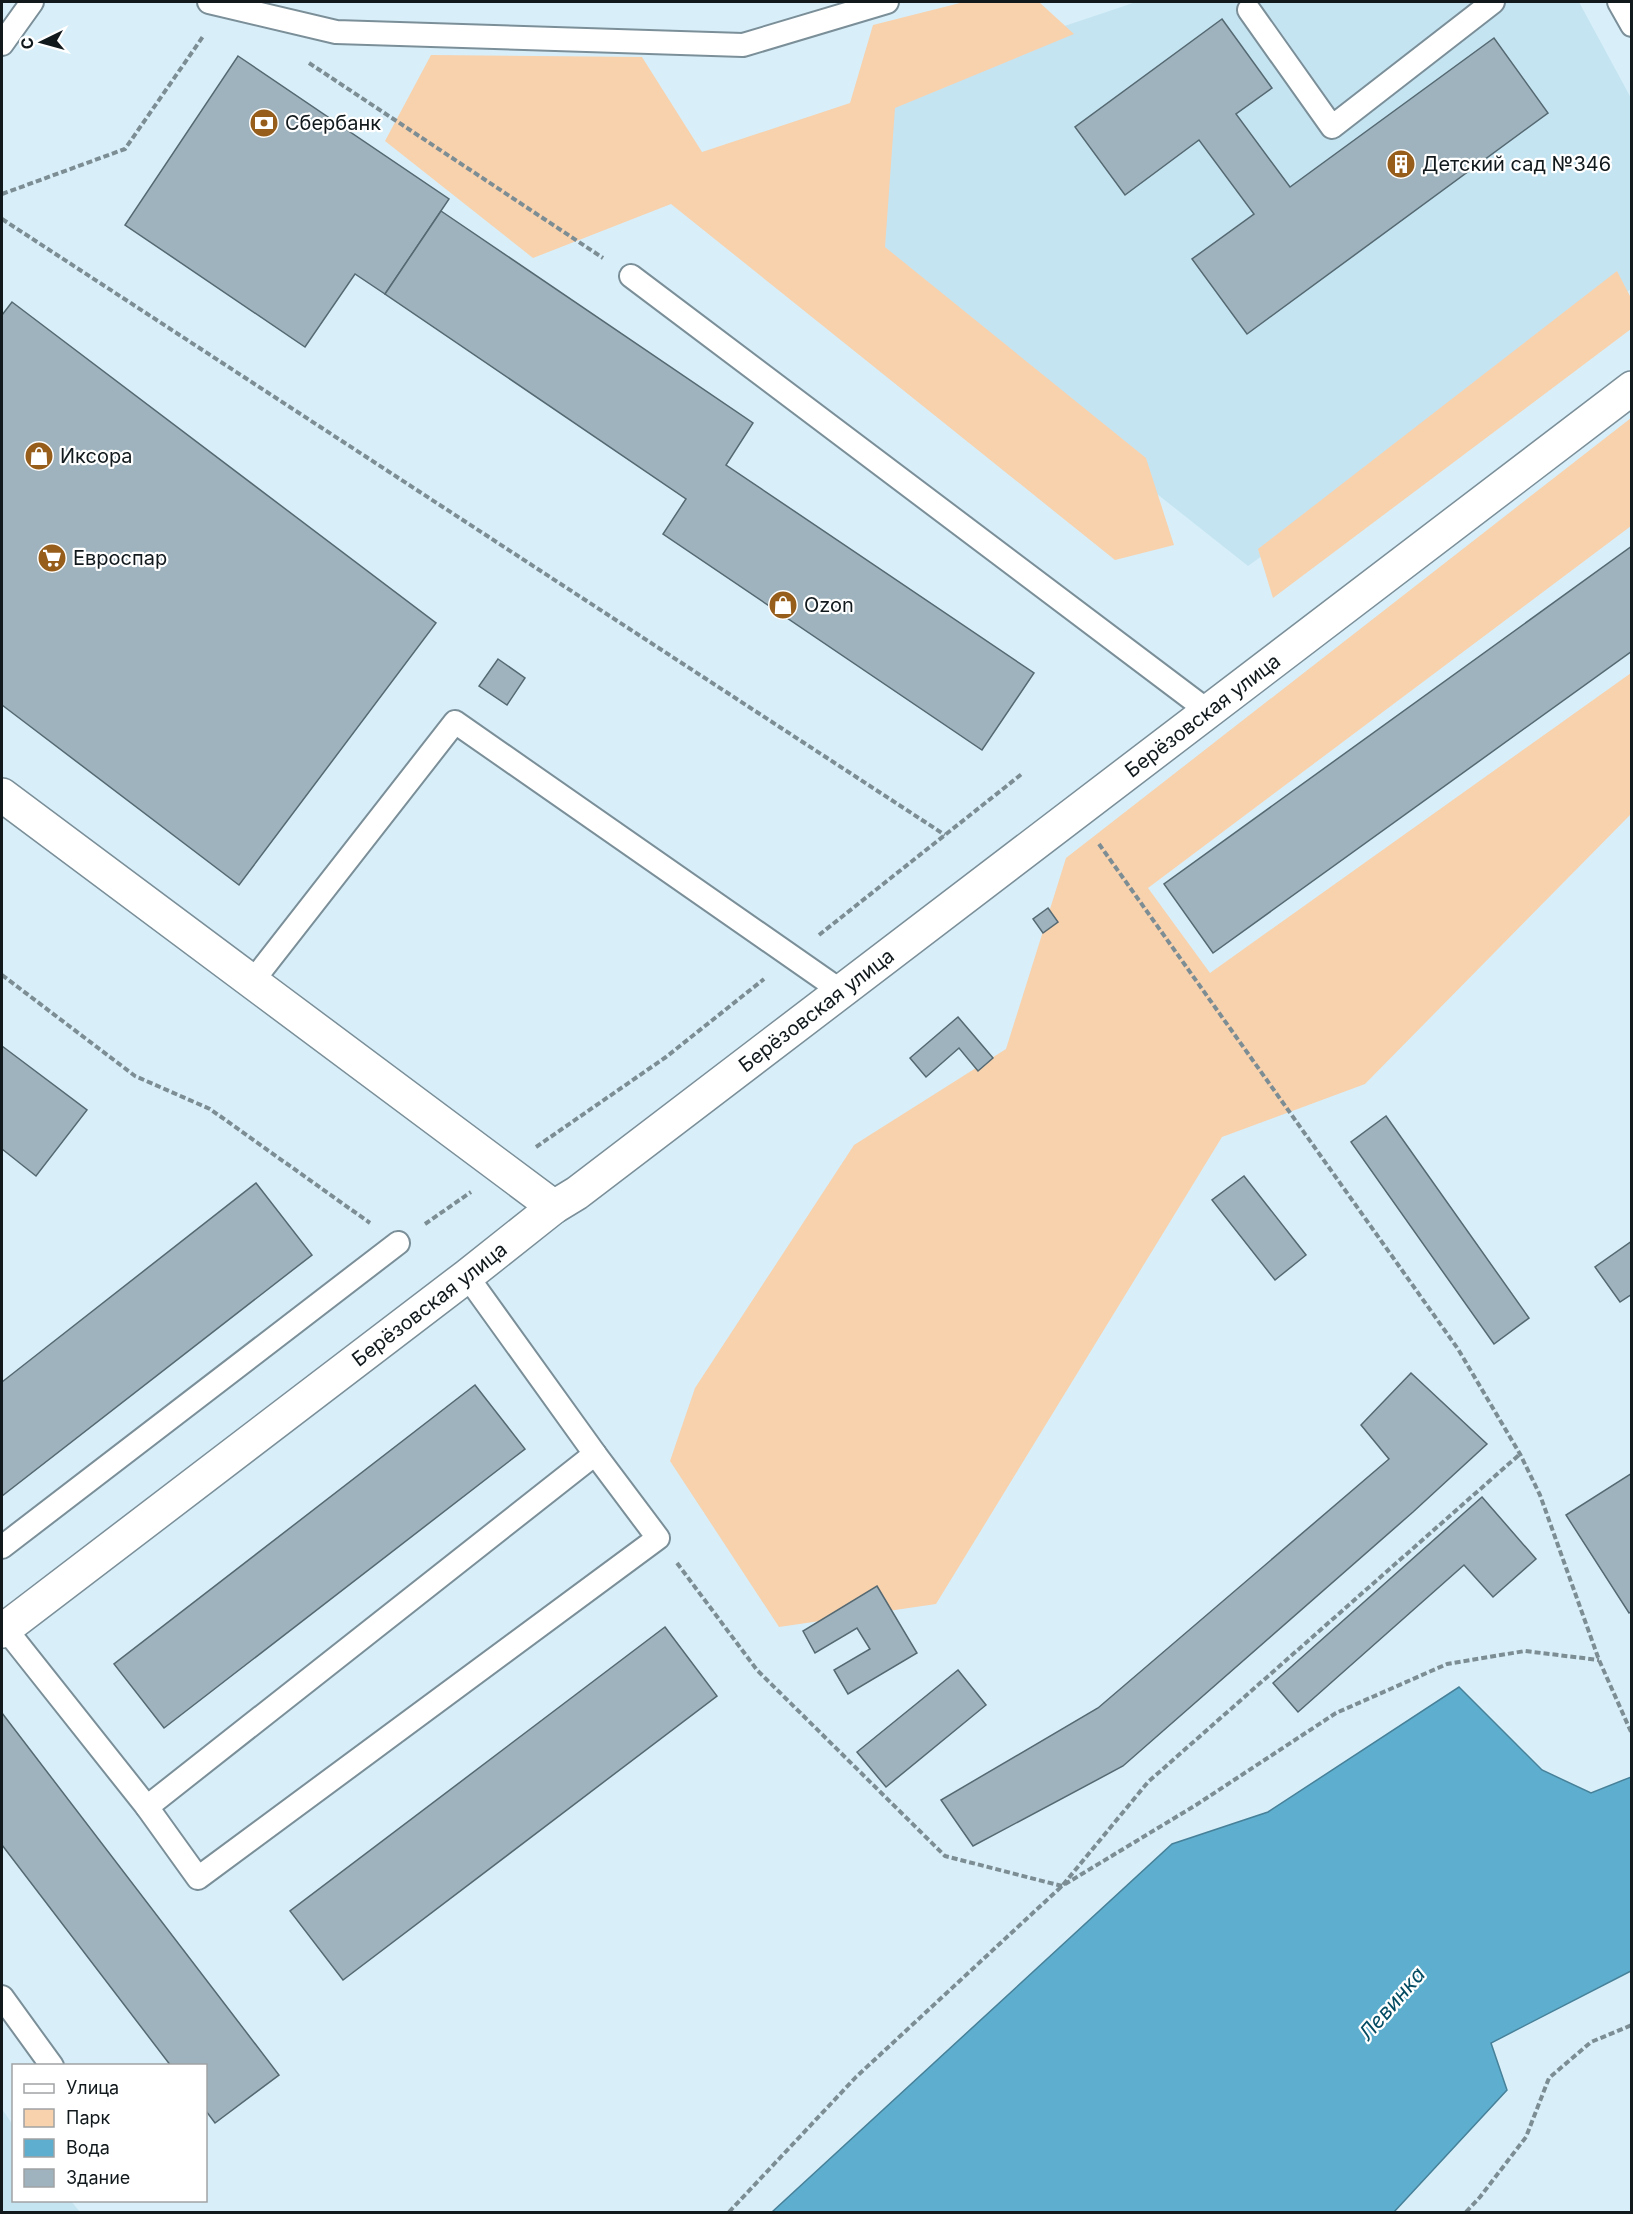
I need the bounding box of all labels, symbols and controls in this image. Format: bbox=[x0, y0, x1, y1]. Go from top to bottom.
north arrow bbox=[12, 12, 72, 72]
text: С bbox=[17, 36, 38, 50]
bank icon: Сбербанк bbox=[248, 107, 280, 139]
place label: Сбербанк bbox=[285, 111, 381, 135]
building icon: Детский сад №346 bbox=[1385, 148, 1417, 180]
place label: Детский сад №346 bbox=[1422, 152, 1611, 176]
shop icon: Иксора bbox=[23, 440, 55, 472]
place label: Иксора bbox=[60, 444, 133, 468]
supermarket icon: Евроспар bbox=[36, 542, 68, 574]
place label: Евроспар bbox=[73, 546, 167, 570]
shop icon: Ozon bbox=[767, 589, 799, 621]
place label: Ozon bbox=[804, 593, 854, 617]
street label: Берёзовская улица bbox=[1120, 649, 1285, 782]
street label: Берёзовская улица bbox=[734, 944, 899, 1077]
street label: Берёзовская улица bbox=[347, 1237, 512, 1371]
water label: Левинка bbox=[1353, 1962, 1430, 2045]
legend bbox=[12, 2064, 207, 2202]
text: Улица bbox=[66, 2077, 119, 2098]
text: Парк bbox=[66, 2107, 111, 2128]
text: Вода bbox=[66, 2137, 110, 2158]
text: Здание bbox=[66, 2167, 130, 2188]

